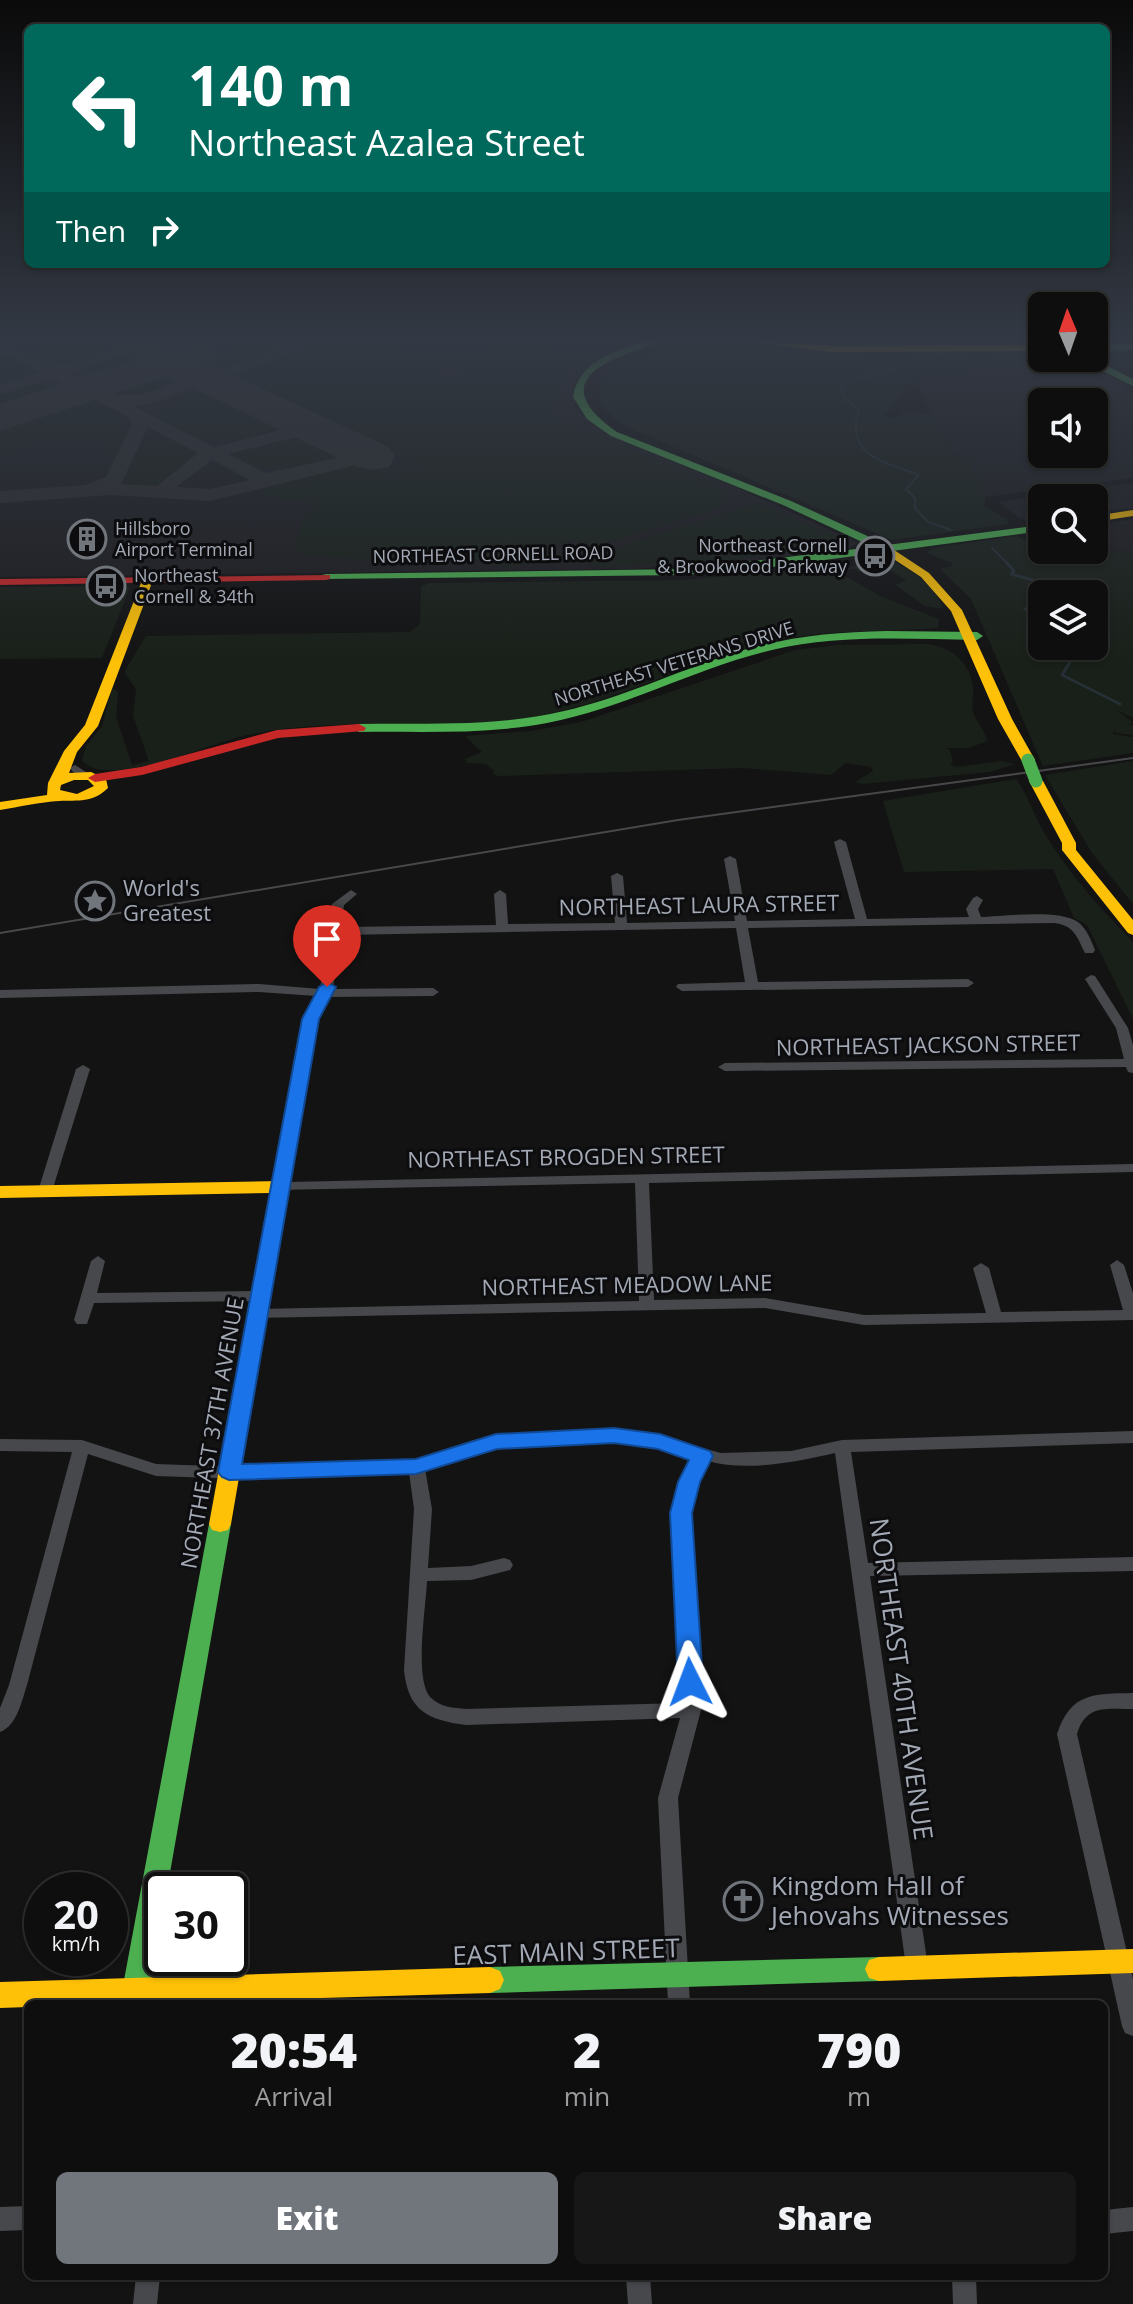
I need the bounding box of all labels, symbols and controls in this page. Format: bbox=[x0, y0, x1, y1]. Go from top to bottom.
text: 140 m bbox=[188, 46, 354, 122]
icon: left bbox=[56, 56, 160, 160]
text: Northeast Azalea Street bbox=[188, 118, 585, 167]
icon: right bbox=[142, 208, 186, 252]
text: Then bbox=[56, 210, 126, 251]
north arrow bbox=[1028, 292, 1108, 372]
map controls bbox=[1028, 292, 1108, 660]
button: sound bbox=[1028, 388, 1108, 468]
button: search bbox=[1028, 484, 1108, 564]
place label: Hillsboro Airport Terminal bbox=[115, 516, 253, 561]
building icon: Hillsboro Airport Terminal bbox=[66, 518, 108, 560]
place label: Northeast Cornell & Brookwood Parkway bbox=[657, 533, 848, 578]
bus stop icon: Northeast Cornell & Brookwood Parkway bbox=[854, 535, 896, 577]
street label: NORTHEAST CORNELL ROAD bbox=[372, 540, 614, 568]
place label: Northeast Cornell & 34th bbox=[134, 563, 254, 608]
bus stop icon: Northeast Cornell & 34th bbox=[85, 565, 127, 607]
button: layers bbox=[1028, 580, 1108, 660]
street label: NORTHEAST VETERANS DRIVE bbox=[551, 615, 796, 711]
place label: World's Greatest bbox=[123, 872, 211, 927]
place icon: World's Greatest bbox=[74, 880, 116, 922]
street label: NORTHEAST LAURA STREET bbox=[558, 887, 840, 921]
pin bbox=[293, 905, 361, 987]
icon: arrive bbox=[305, 917, 349, 961]
street label: NORTHEAST JACKSON STREET bbox=[775, 1026, 1081, 1062]
street label: NORTHEAST BROGDEN STREET bbox=[407, 1138, 725, 1174]
street label: NORTHEAST MEADOW LANE bbox=[481, 1266, 773, 1302]
street label: NORTHEAST 37TH AVENUE bbox=[172, 1295, 250, 1571]
street label: NORTHEAST 40TH AVENUE bbox=[862, 1515, 942, 1842]
position arrow bbox=[648, 1640, 732, 1724]
place label: Kingdom Hall of Jehovahs Witnesses bbox=[768, 1867, 1009, 1933]
speed limit sign: 30 bbox=[144, 1872, 248, 1976]
church icon: Kingdom Hall of Jehovahs Witnesses bbox=[722, 1880, 764, 1922]
text: 20 bbox=[53, 1886, 99, 1941]
street label: EAST MAIN STREET bbox=[452, 1929, 681, 1973]
text: km/h bbox=[52, 1930, 100, 1957]
text: 20:54 bbox=[231, 2017, 357, 2082]
text: 2 bbox=[573, 2017, 601, 2082]
text: 790 bbox=[817, 2017, 901, 2082]
text: Arrival bbox=[255, 2078, 333, 2114]
text: min bbox=[564, 2078, 610, 2114]
text: m bbox=[847, 2078, 871, 2114]
button: Exit bbox=[56, 2172, 558, 2264]
button: Share bbox=[574, 2172, 1076, 2264]

